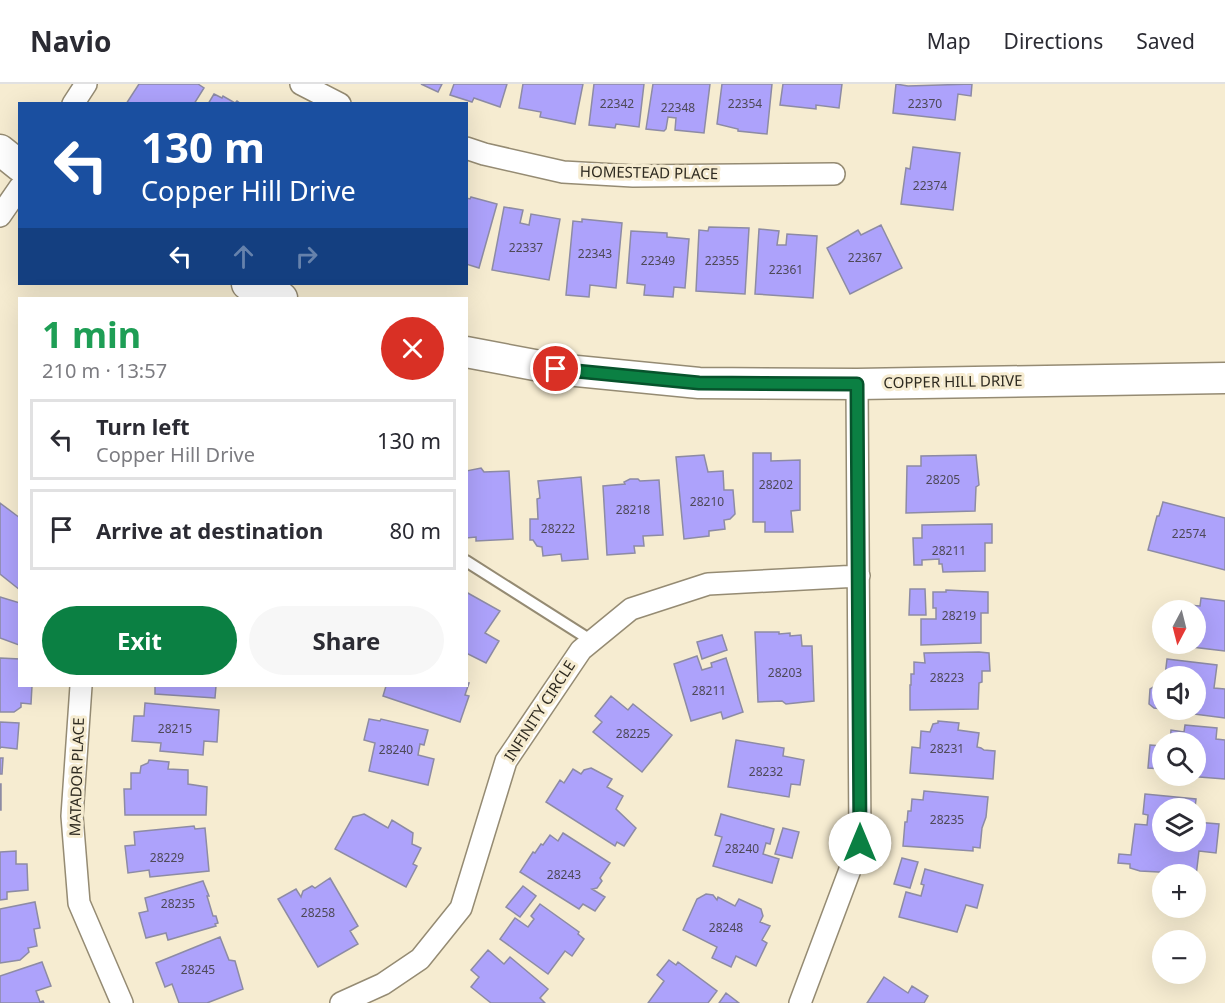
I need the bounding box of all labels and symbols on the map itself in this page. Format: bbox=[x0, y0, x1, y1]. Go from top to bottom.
house number: 22342 bbox=[600, 95, 634, 112]
house number: 22354 bbox=[728, 95, 762, 112]
house number: 22370 bbox=[908, 95, 942, 112]
house number: 22348 bbox=[661, 99, 695, 116]
street label: HOMESTEAD PLACE bbox=[580, 161, 718, 183]
house number: 22374 bbox=[913, 177, 947, 194]
house number: 22337 bbox=[509, 239, 543, 256]
house number: 22343 bbox=[578, 245, 612, 262]
house number: 22367 bbox=[848, 249, 882, 266]
house number: 22349 bbox=[641, 252, 675, 269]
house number: 22355 bbox=[705, 252, 739, 269]
house number: 22361 bbox=[769, 261, 803, 278]
pin bbox=[530, 343, 581, 394]
street label: COPPER HILL DRIVE bbox=[883, 370, 1023, 392]
house number: 28205 bbox=[926, 471, 960, 488]
house number: 28202 bbox=[759, 476, 793, 493]
house number: 28210 bbox=[690, 493, 724, 510]
house number: 28218 bbox=[616, 501, 650, 518]
house number: 28222 bbox=[541, 520, 575, 537]
house number: 22574 bbox=[1172, 525, 1206, 542]
house number: 28211 bbox=[932, 542, 966, 559]
north arrow bbox=[1152, 600, 1206, 654]
house number: 28219 bbox=[942, 607, 976, 624]
street label: INFINITY CIRCLE bbox=[499, 656, 579, 765]
house number: 28203 bbox=[768, 664, 802, 681]
house number: 28223 bbox=[930, 669, 964, 686]
house number: 28211 bbox=[692, 682, 726, 699]
street label: MATADOR PLACE bbox=[64, 717, 88, 837]
house number: 28215 bbox=[158, 720, 192, 737]
house number: 28225 bbox=[616, 725, 650, 742]
house number: 28231 bbox=[930, 740, 964, 757]
house number: 28240 bbox=[379, 741, 413, 758]
house number: 28232 bbox=[749, 763, 783, 780]
position arrow bbox=[828, 811, 892, 875]
house number: 28235 bbox=[930, 811, 964, 828]
house number: 28240 bbox=[725, 840, 759, 857]
house number: 28229 bbox=[150, 849, 184, 866]
house number: 28243 bbox=[547, 866, 581, 883]
house number: 28235 bbox=[161, 895, 195, 912]
house number: 28258 bbox=[301, 904, 335, 921]
house number: 28248 bbox=[709, 919, 743, 936]
house number: 28245 bbox=[181, 961, 215, 978]

